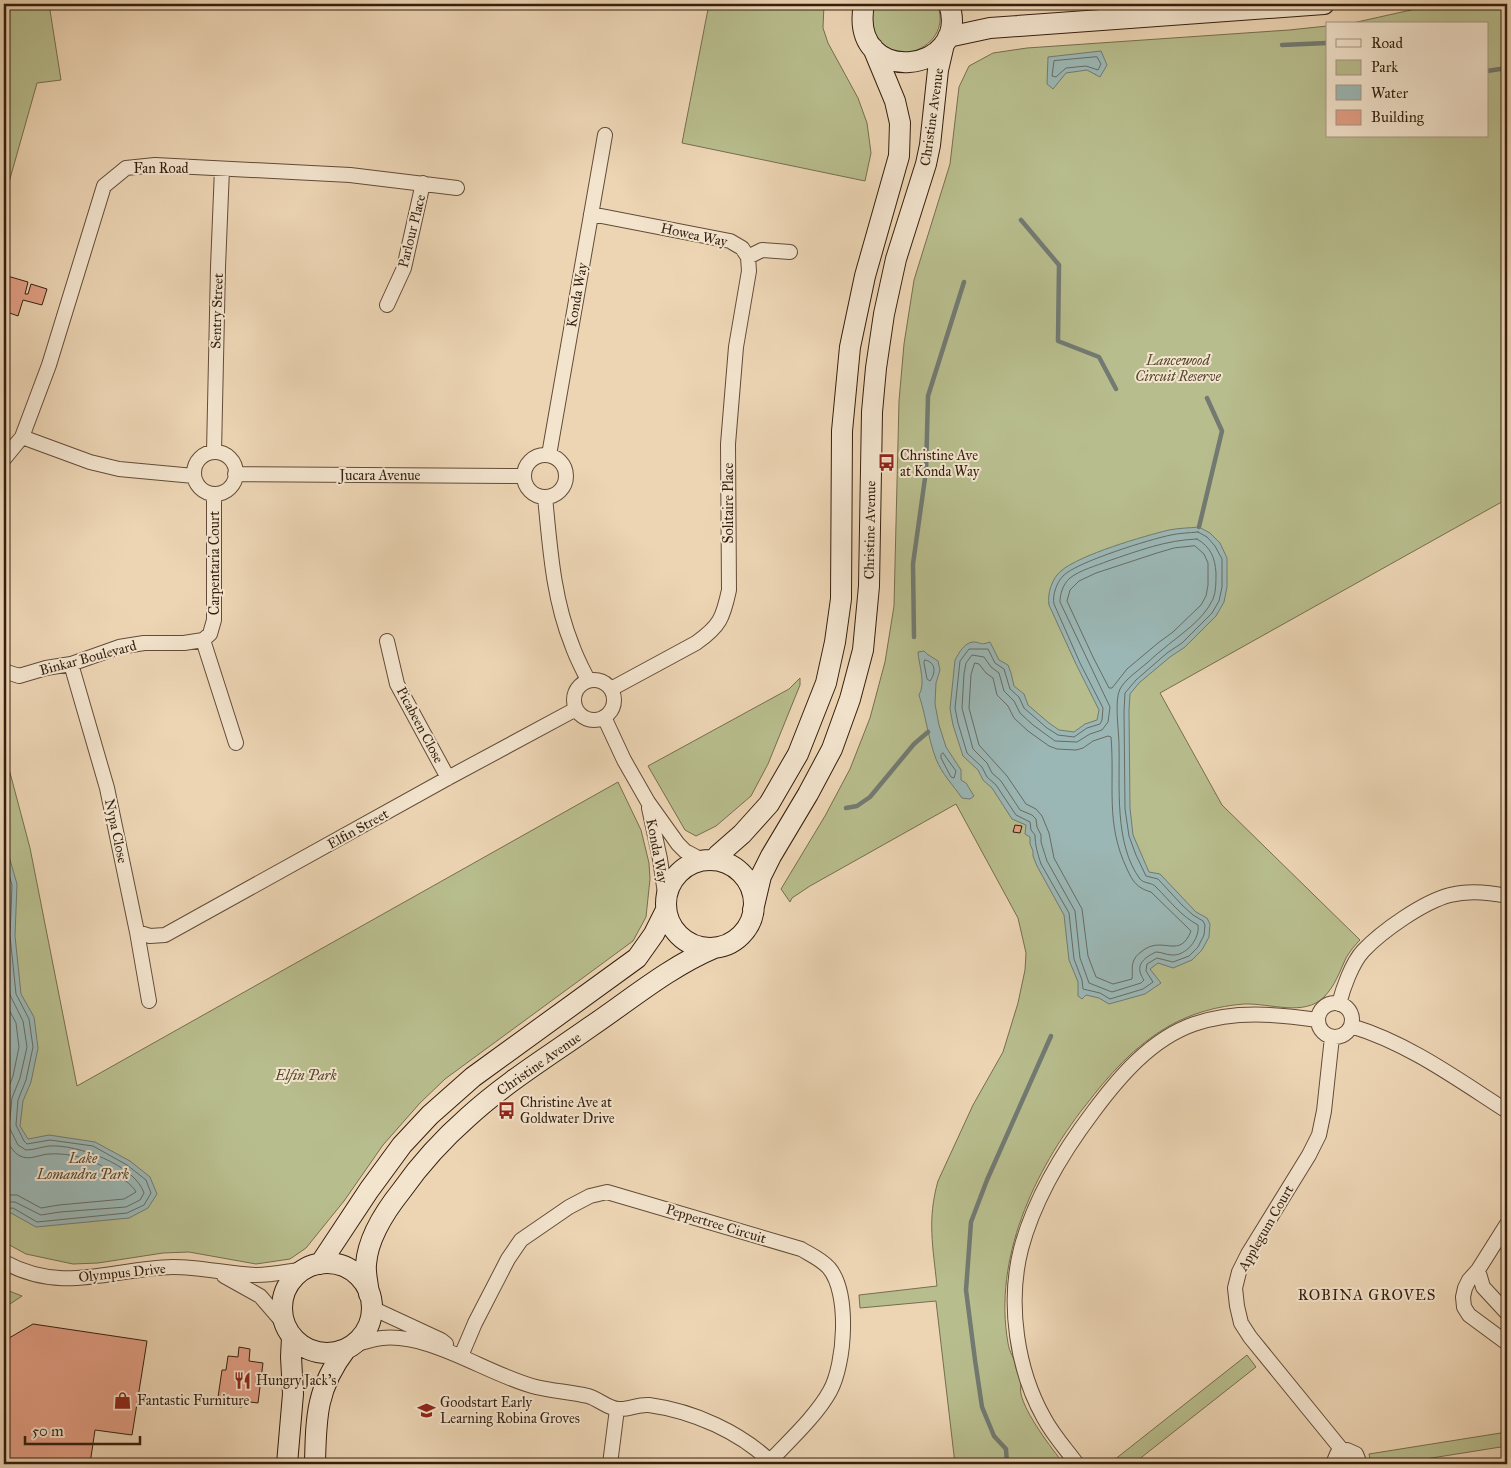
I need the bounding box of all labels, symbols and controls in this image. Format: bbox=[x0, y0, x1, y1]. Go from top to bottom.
legend bbox=[1326, 22, 1488, 138]
text: Road bbox=[1371, 34, 1403, 52]
text: Park bbox=[1371, 58, 1398, 76]
street label: Christine Avenue bbox=[917, 67, 947, 167]
text: Water bbox=[1371, 84, 1408, 102]
text: Building bbox=[1371, 108, 1425, 126]
street label: Fan Road bbox=[133, 160, 189, 177]
street label: Parlour Place bbox=[395, 192, 429, 269]
street label: Howea Way bbox=[659, 220, 729, 250]
street label: Konda Way bbox=[563, 261, 591, 329]
street label: Sentry Street bbox=[207, 273, 227, 349]
park label: Lancewood Circuit Reserve bbox=[1135, 352, 1222, 385]
place label: Christine Ave at Konda Way bbox=[900, 447, 980, 480]
bus stop icon: Christine Ave at Konda Way bbox=[876, 453, 896, 473]
street label: Solitaire Place bbox=[720, 462, 737, 543]
street label: Jucara Avenue bbox=[338, 467, 421, 485]
street label: Christine Avenue bbox=[861, 480, 879, 580]
street label: Carpentaria Court bbox=[206, 511, 223, 615]
street label: Binkar Boulevard bbox=[38, 637, 138, 679]
street label: Picabeen Close bbox=[393, 684, 447, 766]
street label: Nypa Close bbox=[101, 797, 131, 865]
street label: Elfin Street bbox=[324, 805, 392, 853]
street label: Konda Way bbox=[642, 817, 672, 885]
street label: Christine Avenue bbox=[494, 1029, 584, 1099]
park label: Elfin Park bbox=[274, 1067, 337, 1084]
place label: Christine Ave at Goldwater Drive bbox=[520, 1094, 615, 1127]
bus stop icon: Christine Ave at Goldwater Drive bbox=[496, 1100, 516, 1120]
park label: Lake Lomandra Park bbox=[36, 1150, 130, 1183]
street label: Applegum Court bbox=[1234, 1182, 1297, 1275]
street label: Peppertree Circuit bbox=[664, 1201, 768, 1247]
street label: Olympus Drive bbox=[78, 1260, 167, 1286]
district label: ROBINA GROVES bbox=[1298, 1286, 1436, 1304]
restaurant icon: Hungry Jack's bbox=[232, 1370, 252, 1390]
place label: Hungry Jack's bbox=[256, 1372, 336, 1390]
shop icon: Fantastic Furniture bbox=[113, 1390, 133, 1410]
place label: Fantastic Furniture bbox=[137, 1392, 250, 1409]
place label: Goodstart Early Learning Robina Groves bbox=[440, 1394, 580, 1427]
school or university icon: Goodstart Early Learning Robina Groves bbox=[416, 1400, 436, 1420]
scale bar bbox=[25, 1413, 140, 1445]
text: 50 m bbox=[32, 1422, 64, 1440]

